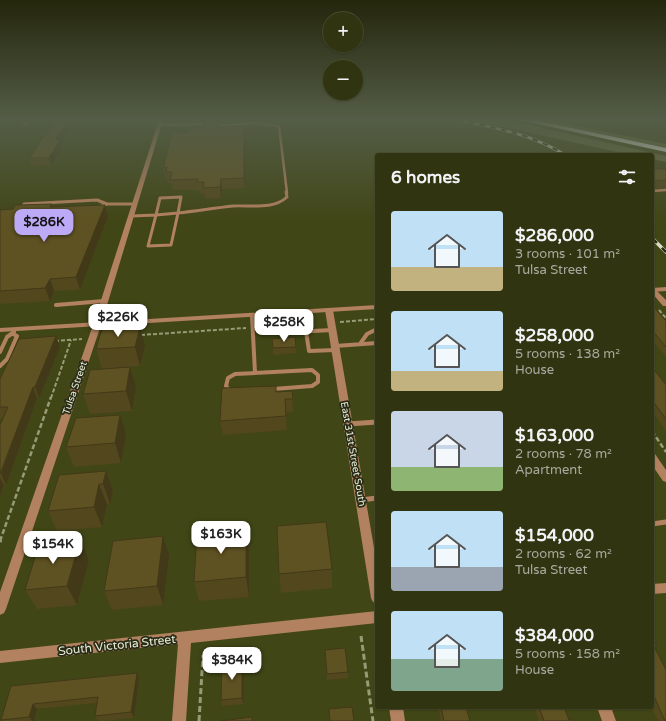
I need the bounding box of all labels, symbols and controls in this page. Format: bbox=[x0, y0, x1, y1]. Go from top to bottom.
map controls bbox=[323, 12, 363, 100]
button: + bbox=[323, 12, 363, 52]
button: − bbox=[323, 60, 363, 100]
icon: filters bbox=[616, 166, 638, 188]
text: 6 homes bbox=[391, 167, 460, 188]
pin: $286K bbox=[16, 209, 72, 243]
text: $286K bbox=[23, 214, 65, 230]
text: $286,000 bbox=[515, 225, 594, 246]
icon: home bbox=[423, 227, 471, 275]
text: 3 rooms · 101 m² bbox=[515, 246, 620, 262]
text: Tulsa Street bbox=[515, 262, 587, 278]
pin: $226K bbox=[90, 304, 146, 338]
text: $226K bbox=[97, 309, 139, 325]
pin: $258K bbox=[256, 309, 312, 343]
text: $258K bbox=[263, 314, 305, 330]
text: $258,000 bbox=[515, 325, 594, 346]
icon: home bbox=[423, 327, 471, 375]
text: 5 rooms · 138 m² bbox=[515, 346, 620, 362]
street label: Tulsa Street bbox=[60, 360, 90, 416]
text: House bbox=[515, 362, 554, 378]
street label: East 31st Street South bbox=[338, 401, 368, 507]
text: $163,000 bbox=[515, 425, 594, 446]
icon: home bbox=[423, 427, 471, 475]
text: 2 rooms · 78 m² bbox=[515, 446, 612, 462]
text: Apartment bbox=[515, 462, 582, 478]
pin: $163K bbox=[193, 521, 249, 555]
text: $154,000 bbox=[515, 525, 594, 546]
text: $163K bbox=[200, 526, 242, 542]
icon: home bbox=[423, 527, 471, 575]
pin: $154K bbox=[25, 531, 81, 565]
text: $154K bbox=[32, 536, 74, 552]
text: 2 rooms · 62 m² bbox=[515, 546, 612, 562]
text: Tulsa Street bbox=[515, 562, 587, 578]
text: $384,000 bbox=[515, 625, 594, 646]
icon: home bbox=[423, 627, 471, 675]
street label: South Victoria Street bbox=[58, 632, 177, 658]
text: 5 rooms · 158 m² bbox=[515, 646, 620, 662]
pin: $384K bbox=[204, 647, 260, 681]
text: $384K bbox=[211, 652, 253, 668]
text: House bbox=[515, 662, 554, 678]

